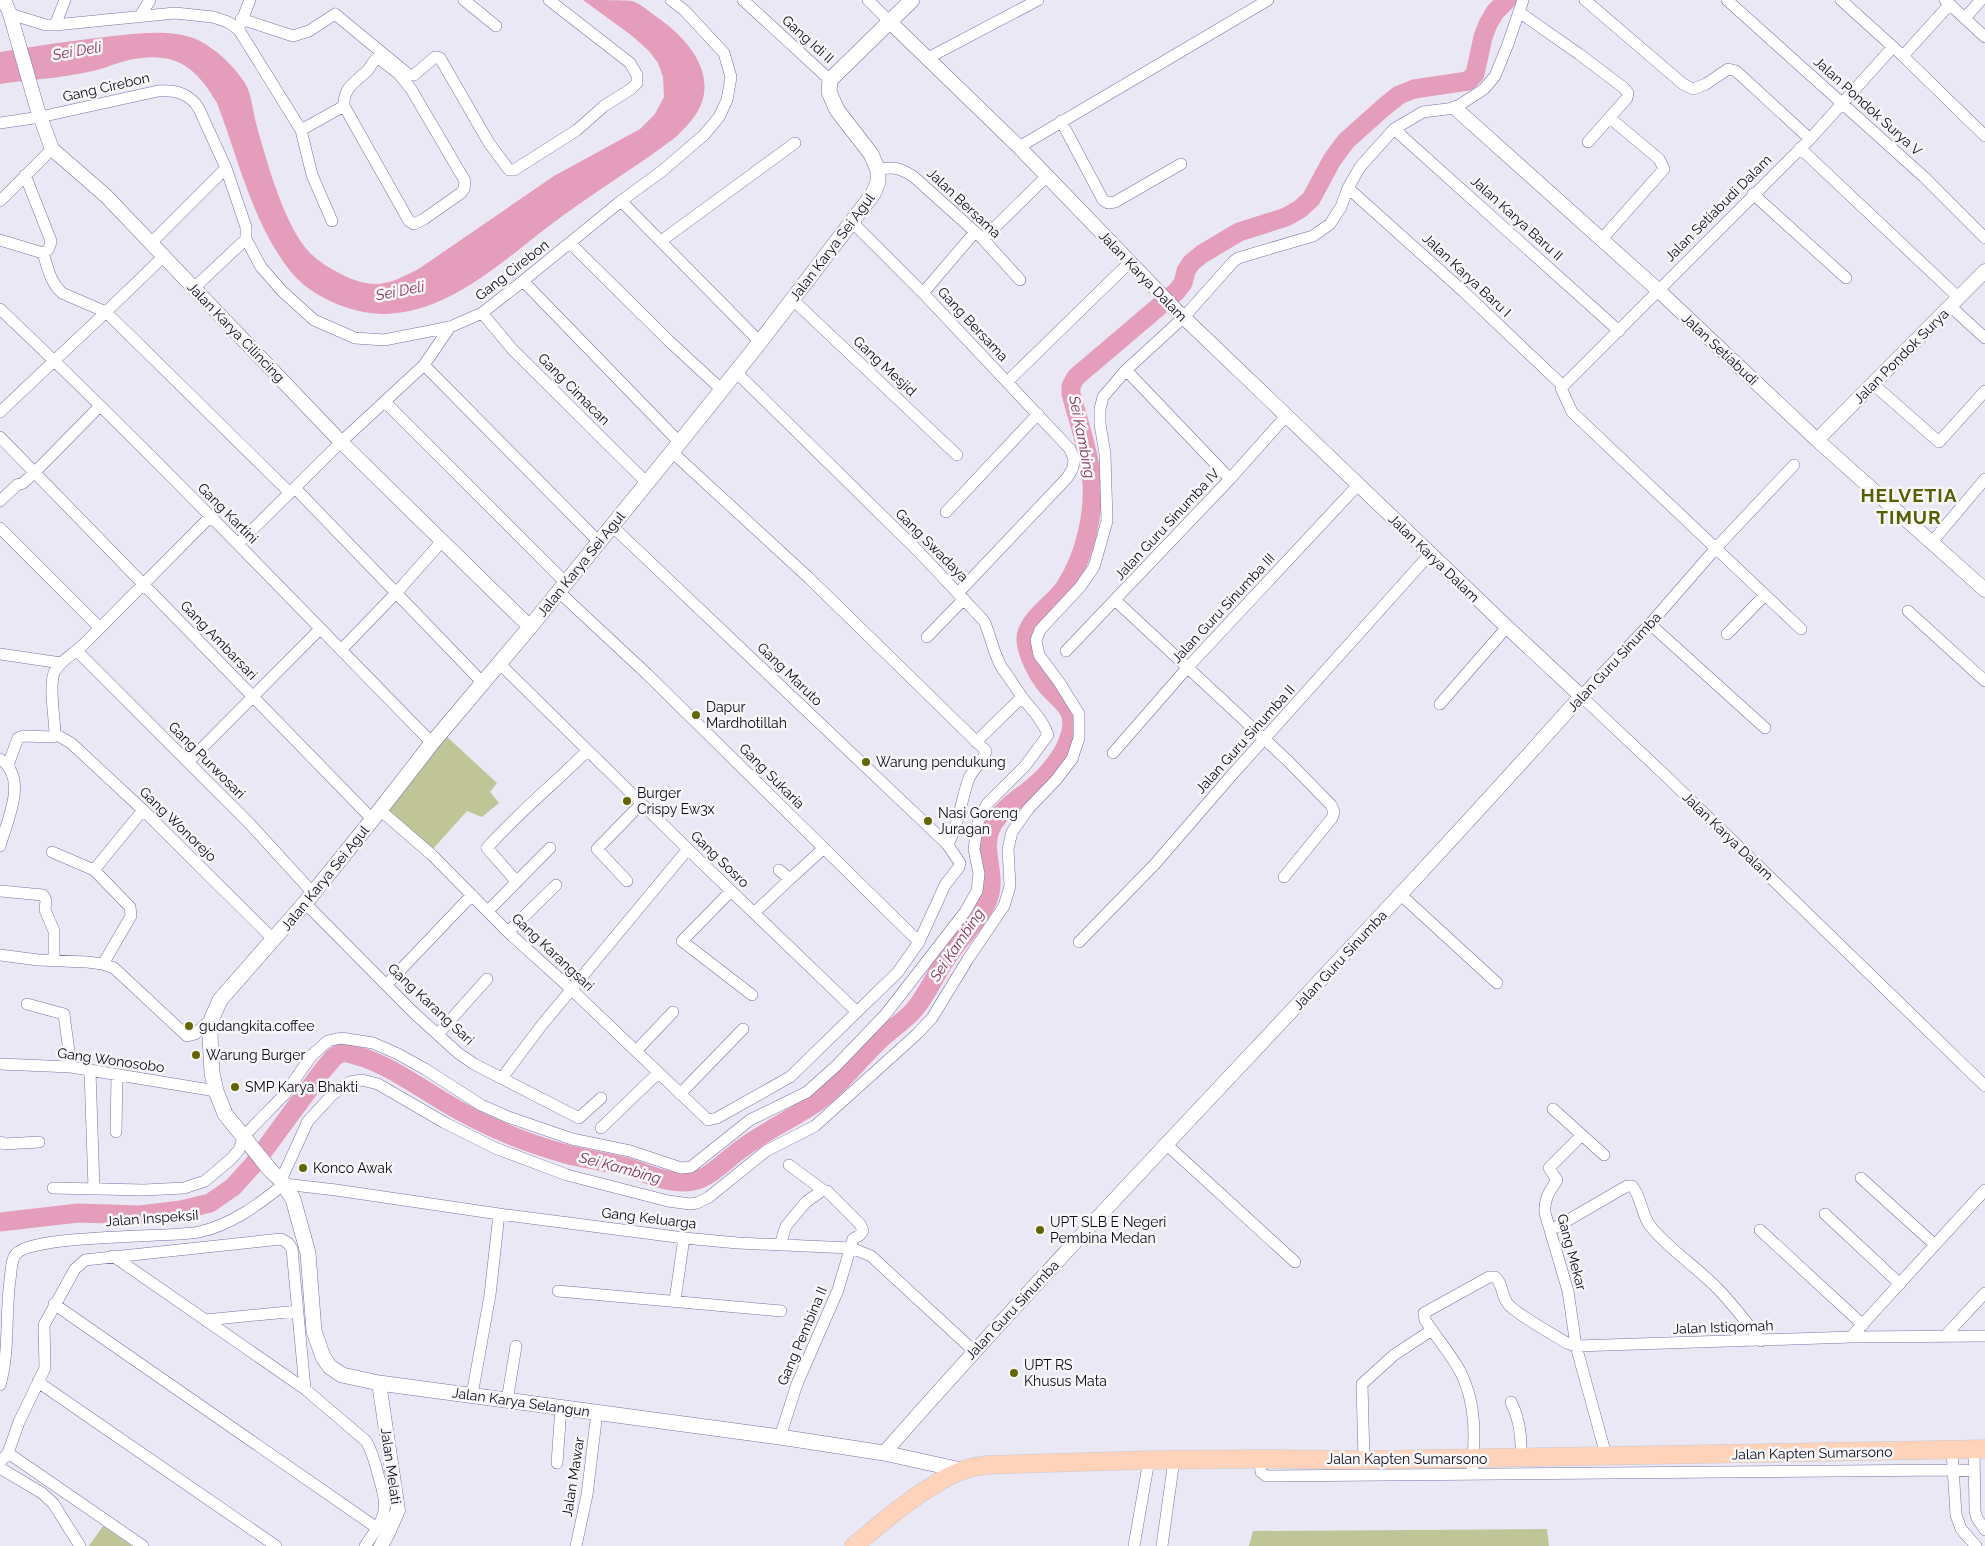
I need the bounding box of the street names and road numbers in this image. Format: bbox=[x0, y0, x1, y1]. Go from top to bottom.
street label: Gang Idi II bbox=[779, 12, 837, 66]
street label: Jalan Pondok Surya V bbox=[1811, 53, 1926, 159]
street label: Gang Cirebon bbox=[61, 69, 151, 105]
street label: Jalan Setiabudi Dalam bbox=[1662, 152, 1774, 264]
street label: Jalan Bersama bbox=[924, 165, 1004, 241]
street label: Jalan Karya Baru II bbox=[1468, 172, 1566, 264]
street label: Jalan Karya Sei Agul bbox=[786, 190, 878, 304]
street label: Jalan Karya Dalam bbox=[1096, 227, 1190, 325]
street label: Jalan Karya Baru I bbox=[1420, 230, 1514, 320]
street label: Gang Cirebon bbox=[472, 236, 552, 304]
street label: Jalan Karya Cilincing bbox=[184, 279, 288, 385]
street label: Gang Bersama bbox=[935, 284, 1011, 364]
street label: Jalan Pondok Surya bbox=[1850, 305, 1952, 407]
street label: Jalan Setiabudi bbox=[1679, 310, 1761, 388]
street label: Gang Mesjid bbox=[850, 333, 920, 399]
street label: Gang Cimacan bbox=[535, 350, 613, 428]
street label: Jalan Guru Sinumba IV bbox=[1111, 465, 1223, 583]
street label: Gang Kartini bbox=[195, 480, 261, 546]
street label: Gang Swadaya bbox=[892, 505, 972, 585]
street label: Jalan Karya Sei Agul bbox=[534, 508, 628, 620]
street label: Jalan Karya Dalam bbox=[1385, 511, 1483, 605]
street label: Jalan Guru Sinumba III bbox=[1168, 550, 1278, 666]
street label: Gang Ambarsari bbox=[177, 597, 261, 683]
street label: Jalan Guru Sinumba bbox=[1564, 609, 1664, 715]
street label: Gang Maruto bbox=[754, 639, 826, 709]
street label: Jalan Guru Sinumba II bbox=[1192, 682, 1298, 796]
street label: Gang Purwosari bbox=[165, 718, 249, 802]
street label: Gang Sukaria bbox=[736, 740, 808, 812]
street label: Gang Wonorejo bbox=[136, 783, 220, 865]
street label: Jalan Karya Dalam bbox=[1679, 789, 1777, 883]
street label: Jalan Karya Sei Agul bbox=[278, 822, 372, 934]
street label: Gang Sosro bbox=[688, 827, 752, 891]
street label: Jalan Guru Sinumba bbox=[1290, 907, 1390, 1013]
street label: Gang Karangsari bbox=[509, 910, 597, 994]
street label: Gang Karang Sari bbox=[385, 960, 477, 1048]
street label: Gang Wonosobo bbox=[56, 1045, 166, 1075]
street label: Gang Keluarga bbox=[601, 1204, 697, 1232]
street label: Jalan InspeksiI bbox=[105, 1207, 199, 1229]
street label: Gang Mekar bbox=[1554, 1212, 1590, 1292]
street label: Jalan Guru Sinumba bbox=[962, 1257, 1062, 1363]
street label: Gang Pembina II bbox=[774, 1284, 830, 1388]
street label: Jalan Istiqomah bbox=[1672, 1317, 1774, 1337]
street label: Jalan Karya Selangun bbox=[451, 1384, 591, 1420]
street label: Jalan Melati bbox=[378, 1427, 404, 1505]
street label: Jalan Mawar bbox=[559, 1436, 587, 1518]
street label: Jalan Kapten Sumarsono bbox=[1731, 1444, 1893, 1462]
street label: Jalan Kapten Sumarsono bbox=[1327, 1451, 1487, 1467]

